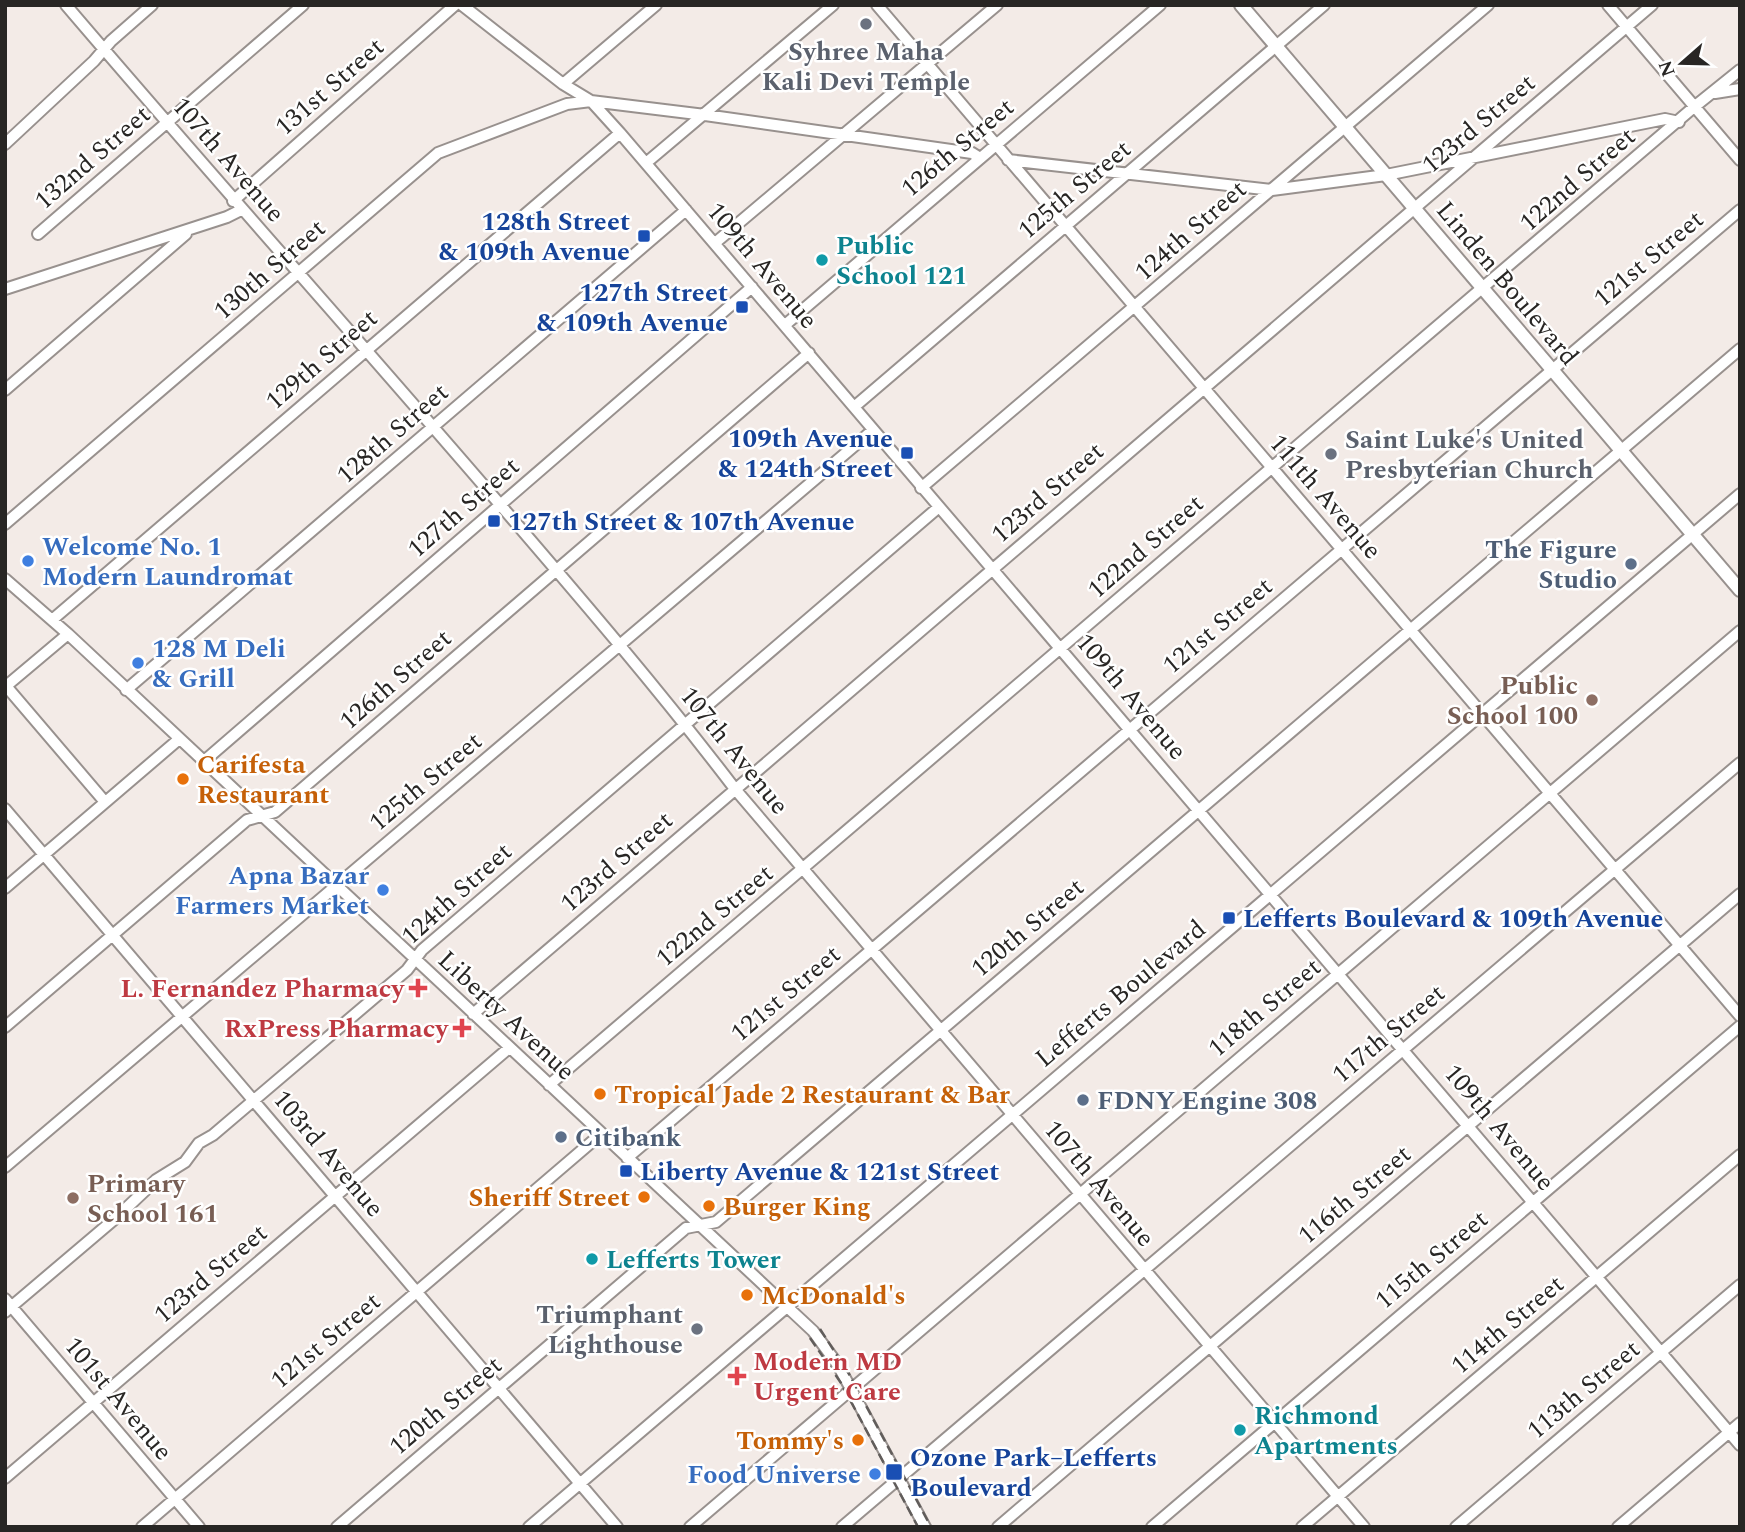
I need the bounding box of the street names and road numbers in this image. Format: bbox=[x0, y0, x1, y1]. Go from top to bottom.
street label: 131st Street bbox=[266, 28, 393, 146]
street label: 123rd Street bbox=[1413, 64, 1545, 184]
street label: 107th Avenue bbox=[162, 88, 294, 232]
street label: 126th Street bbox=[892, 88, 1023, 207]
street label: 132nd Street bbox=[25, 96, 160, 220]
street label: 122nd Street bbox=[1510, 118, 1645, 242]
street label: 125th Street bbox=[1009, 130, 1140, 249]
street label: 124th Street bbox=[1125, 170, 1256, 291]
street label: Linden Boulevard bbox=[1426, 192, 1588, 375]
street label: 109th Avenue bbox=[697, 193, 828, 338]
street label: 121st Street bbox=[1584, 200, 1713, 317]
street label: 130th Street bbox=[204, 209, 335, 330]
street label: 129th Street bbox=[256, 299, 387, 420]
street label: 128th Street bbox=[327, 373, 458, 494]
street label: 111th Avenue bbox=[1259, 425, 1391, 569]
street label: 123rd Street bbox=[982, 432, 1113, 553]
street label: 127th Street bbox=[398, 447, 529, 568]
street label: 122nd Street bbox=[1078, 485, 1213, 609]
street label: 121st Street bbox=[1153, 567, 1282, 684]
street label: 126th Street bbox=[330, 619, 461, 740]
street label: 109th Avenue bbox=[1066, 624, 1197, 769]
street label: 107th Avenue bbox=[670, 678, 799, 824]
street label: 125th Street bbox=[360, 722, 491, 841]
street label: 123rd Street bbox=[551, 801, 682, 922]
street label: 124th Street bbox=[392, 833, 521, 955]
street label: 122nd Street bbox=[647, 854, 782, 977]
street label: 120th Street bbox=[962, 868, 1093, 987]
street label: Lefferts Boulevard bbox=[1026, 910, 1215, 1078]
street label: 121st Street bbox=[721, 935, 850, 1052]
street label: Liberty Avenue bbox=[428, 941, 584, 1090]
street label: 118th Street bbox=[1199, 948, 1330, 1067]
street label: 117th Street bbox=[1323, 974, 1454, 1093]
street label: 109th Avenue bbox=[1434, 1055, 1565, 1200]
street label: 103rd Avenue bbox=[263, 1081, 394, 1226]
street label: 107th Avenue bbox=[1034, 1111, 1165, 1256]
street label: 116th Street bbox=[1289, 1135, 1420, 1254]
street label: 115th Street bbox=[1366, 1200, 1497, 1319]
street label: 123rd Street bbox=[145, 1214, 277, 1334]
street label: 114th Street bbox=[1442, 1265, 1573, 1384]
street label: 121st Street bbox=[261, 1282, 390, 1399]
street label: 101st Avenue bbox=[54, 1328, 182, 1470]
street label: 113th Street bbox=[1518, 1330, 1649, 1449]
street label: 120th Street bbox=[380, 1346, 511, 1465]

